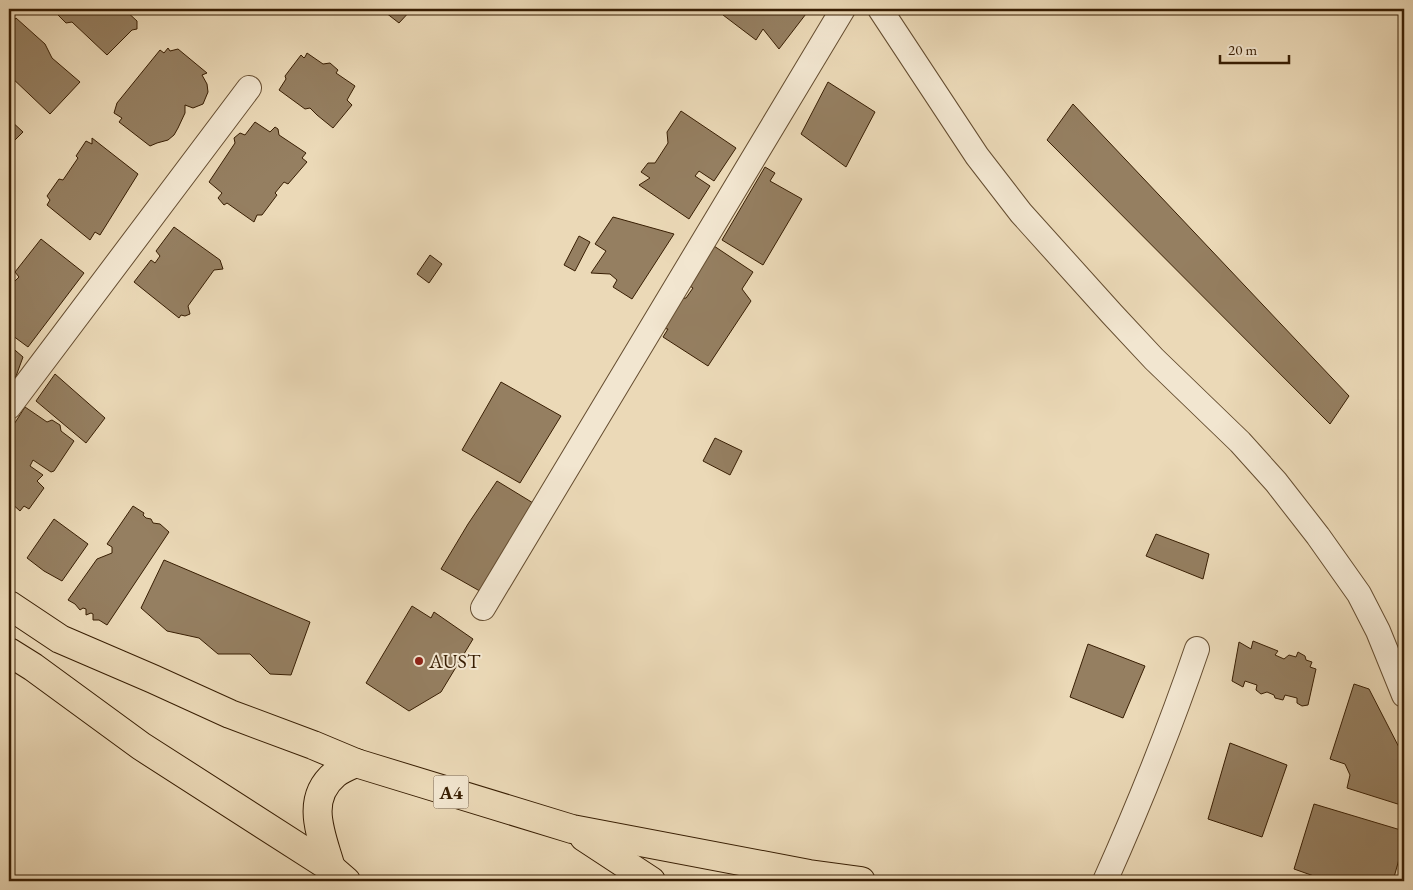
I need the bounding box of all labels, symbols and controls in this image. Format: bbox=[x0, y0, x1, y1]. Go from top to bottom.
scale bar bbox=[1220, 32, 1289, 64]
text: 20 m bbox=[1228, 40, 1257, 59]
place label: AUST bbox=[428, 648, 481, 674]
marker: AUST bbox=[413, 655, 425, 667]
road number: A4 bbox=[434, 776, 468, 809]

